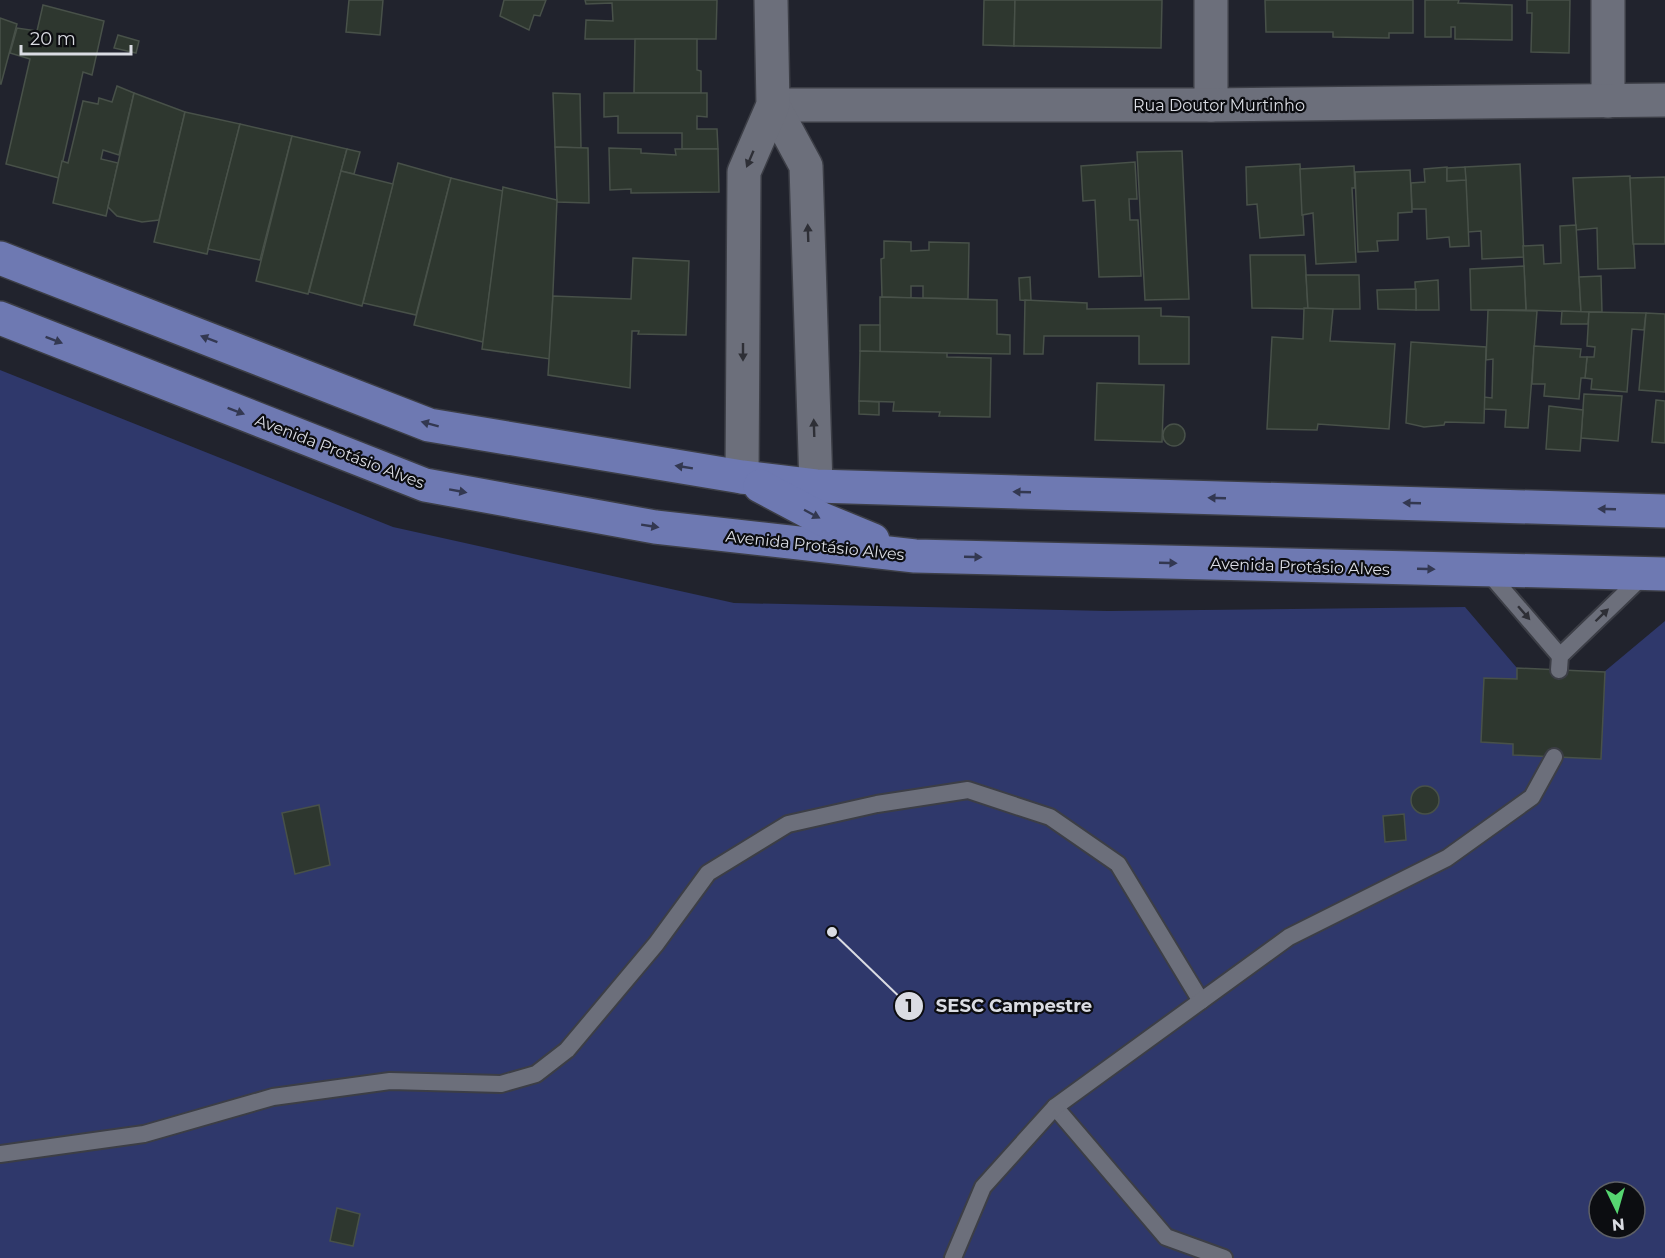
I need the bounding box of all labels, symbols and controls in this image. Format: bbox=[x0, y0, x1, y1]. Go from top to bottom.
scale bar bbox=[21, 18, 130, 56]
text: 20 m bbox=[30, 28, 76, 50]
street label: Rua Doutor Murtinho bbox=[1133, 96, 1305, 115]
one-way arrow bbox=[745, 150, 755, 168]
one-way arrow bbox=[803, 224, 812, 243]
one-way arrow bbox=[200, 334, 218, 344]
one-way arrow bbox=[46, 335, 64, 345]
one-way arrow bbox=[738, 343, 748, 362]
one-way arrow bbox=[227, 407, 245, 416]
street label: Avenida Protásio Alves bbox=[253, 410, 427, 493]
one-way arrow bbox=[810, 418, 819, 437]
one-way arrow bbox=[421, 419, 439, 429]
one-way arrow bbox=[675, 463, 694, 472]
one-way arrow bbox=[449, 487, 468, 496]
one-way arrow bbox=[1012, 488, 1031, 497]
one-way arrow bbox=[1207, 493, 1226, 502]
one-way arrow bbox=[1402, 499, 1421, 508]
one-way arrow bbox=[1597, 504, 1616, 514]
one-way arrow bbox=[803, 509, 821, 519]
one-way arrow bbox=[641, 522, 660, 531]
street label: Avenida Protásio Alves bbox=[725, 527, 906, 564]
one-way arrow bbox=[964, 553, 983, 562]
street label: Avenida Protásio Alves bbox=[1210, 554, 1390, 579]
one-way arrow bbox=[1158, 558, 1177, 567]
one-way arrow bbox=[1416, 565, 1435, 574]
one-way arrow bbox=[1517, 605, 1530, 620]
one-way arrow bbox=[1595, 608, 1610, 622]
callout: SESC Campestre bbox=[894, 988, 1105, 1024]
text: 1 bbox=[905, 995, 913, 1017]
text: SESC Campestre bbox=[936, 995, 1092, 1017]
north arrow bbox=[1587, 1180, 1647, 1240]
text: N bbox=[1611, 1214, 1626, 1234]

